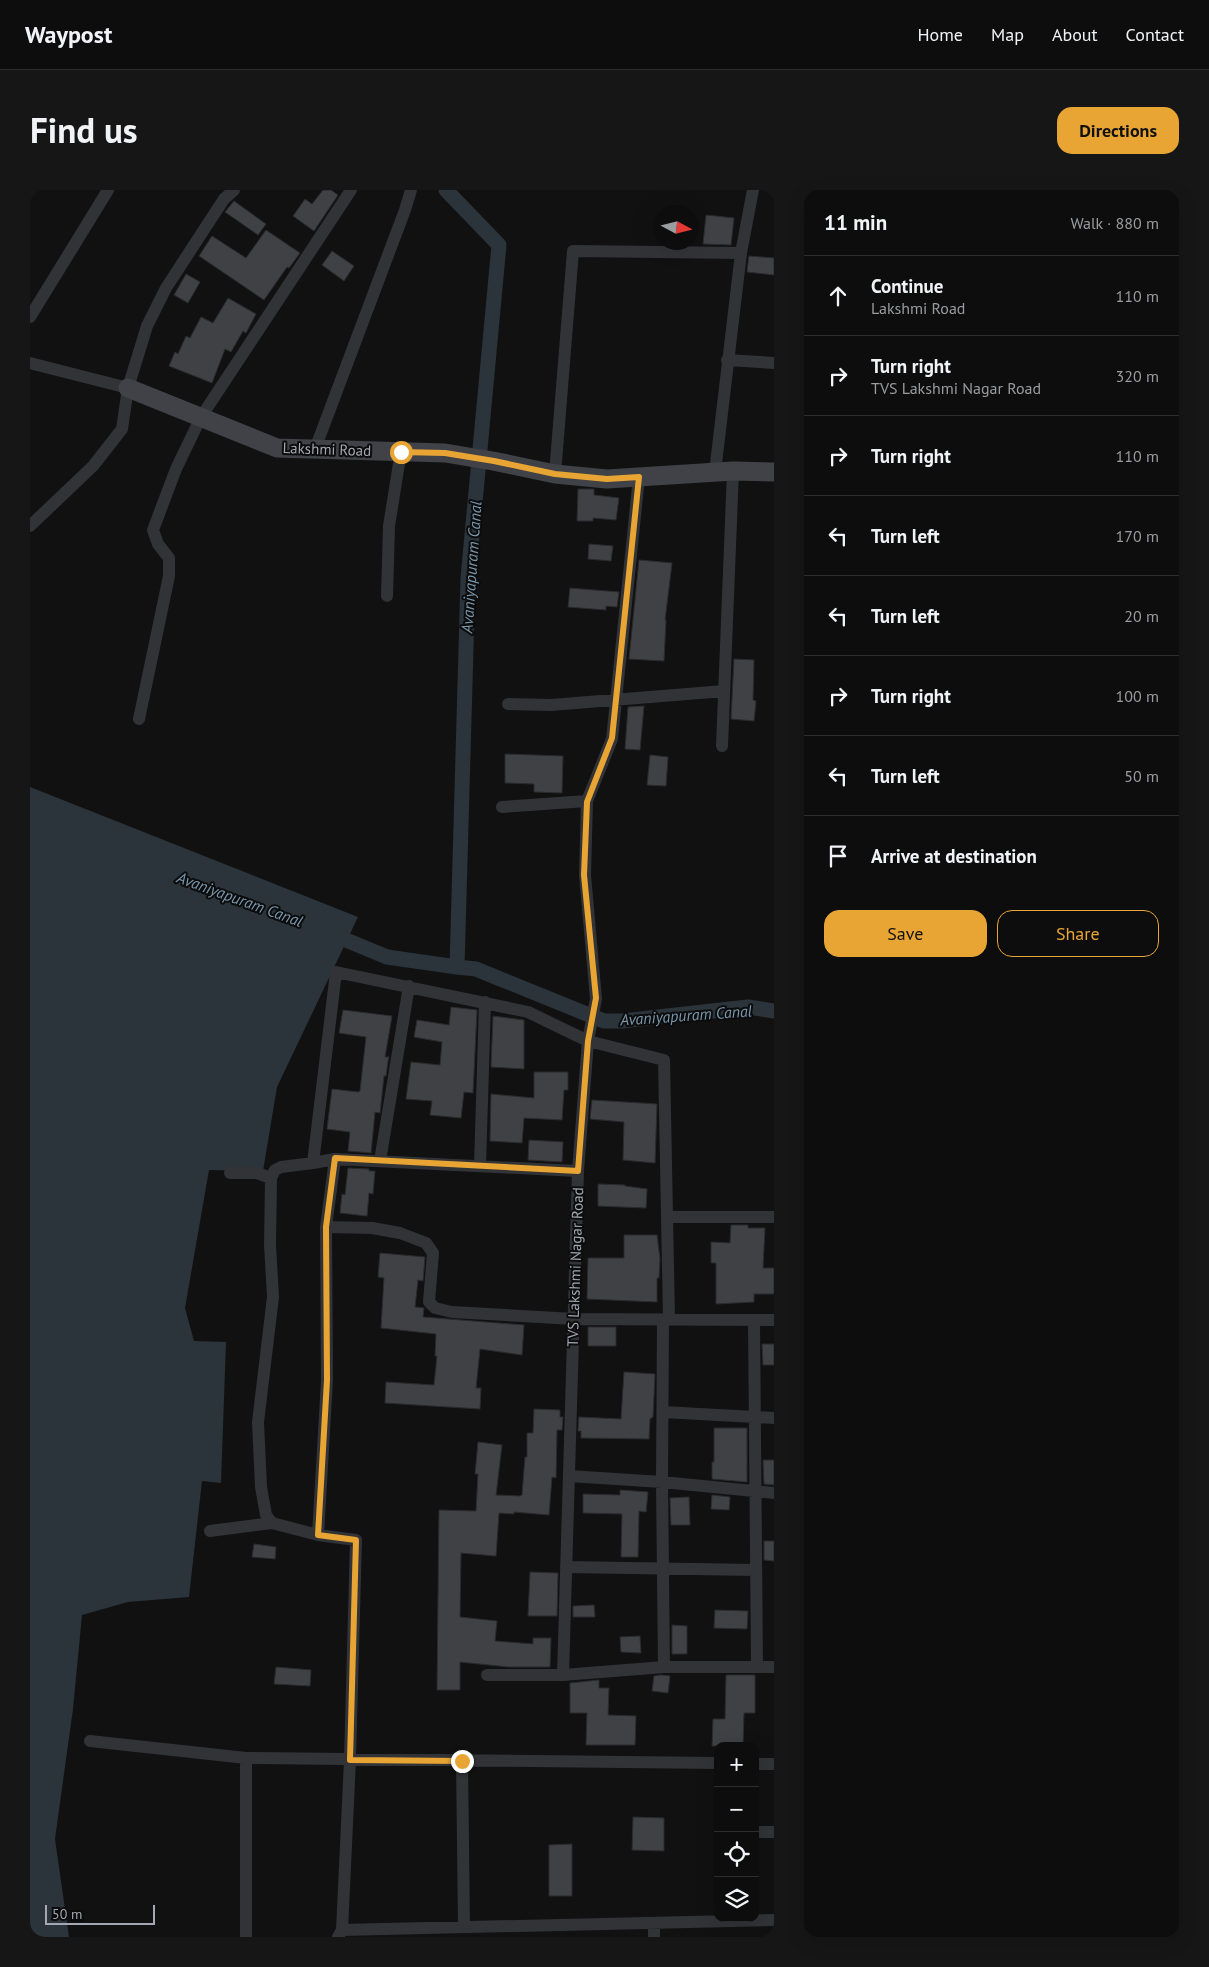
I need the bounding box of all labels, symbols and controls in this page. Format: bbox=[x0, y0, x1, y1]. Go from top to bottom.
text: Waypost bbox=[25, 19, 112, 50]
text: Home bbox=[917, 23, 963, 46]
text: Map bbox=[991, 23, 1024, 46]
text: About bbox=[1052, 23, 1098, 46]
text: Contact bbox=[1126, 23, 1184, 46]
text: Find us bbox=[30, 107, 138, 153]
button: Directions bbox=[1057, 107, 1179, 154]
north arrow bbox=[654, 205, 699, 250]
text: 11 min bbox=[824, 209, 887, 236]
text: Walk · 880 m bbox=[1070, 213, 1159, 233]
text: Continue bbox=[871, 274, 943, 298]
icon: ahead bbox=[824, 282, 852, 310]
text: 110 m bbox=[1116, 286, 1159, 306]
text: Lakshmi Road bbox=[871, 298, 965, 318]
text: Turn right bbox=[871, 354, 951, 378]
icon: right bbox=[824, 362, 852, 390]
text: 320 m bbox=[1116, 366, 1159, 386]
text: TVS Lakshmi Nagar Road bbox=[871, 378, 1041, 398]
street label: Lakshmi Road bbox=[282, 438, 372, 460]
route start bbox=[390, 441, 413, 464]
icon: right bbox=[824, 442, 852, 470]
text: Turn right bbox=[871, 444, 951, 468]
text: 110 m bbox=[1116, 446, 1159, 466]
water label: Avaniyapuram Canal bbox=[456, 500, 486, 635]
icon: left bbox=[824, 522, 852, 550]
text: Turn left bbox=[871, 524, 940, 548]
text: 170 m bbox=[1116, 526, 1159, 546]
icon: left bbox=[824, 602, 852, 630]
text: Turn left bbox=[871, 604, 940, 628]
text: 20 m bbox=[1124, 606, 1159, 626]
icon: right bbox=[824, 682, 852, 710]
text: Turn right bbox=[871, 684, 951, 708]
text: 100 m bbox=[1116, 686, 1159, 706]
icon: left bbox=[824, 762, 852, 790]
text: Turn left bbox=[871, 764, 940, 788]
text: 50 m bbox=[1124, 766, 1159, 786]
icon: arrive bbox=[824, 842, 852, 870]
text: Arrive at destination bbox=[871, 844, 1037, 868]
water label: Avaniyapuram Canal bbox=[173, 867, 306, 931]
button: Save bbox=[824, 910, 987, 957]
button: Share bbox=[997, 910, 1159, 957]
water label: Avaniyapuram Canal bbox=[618, 1000, 753, 1030]
street label: TVS Lakshmi Nagar Road bbox=[563, 1187, 587, 1347]
map controls bbox=[714, 1742, 759, 1922]
button: + bbox=[714, 1742, 759, 1787]
route end bbox=[451, 1750, 474, 1773]
button: − bbox=[714, 1787, 759, 1832]
button: locate bbox=[714, 1832, 759, 1877]
button: layers bbox=[714, 1877, 759, 1922]
scale bar bbox=[45, 1902, 155, 1925]
text: 50 m bbox=[52, 1905, 82, 1923]

